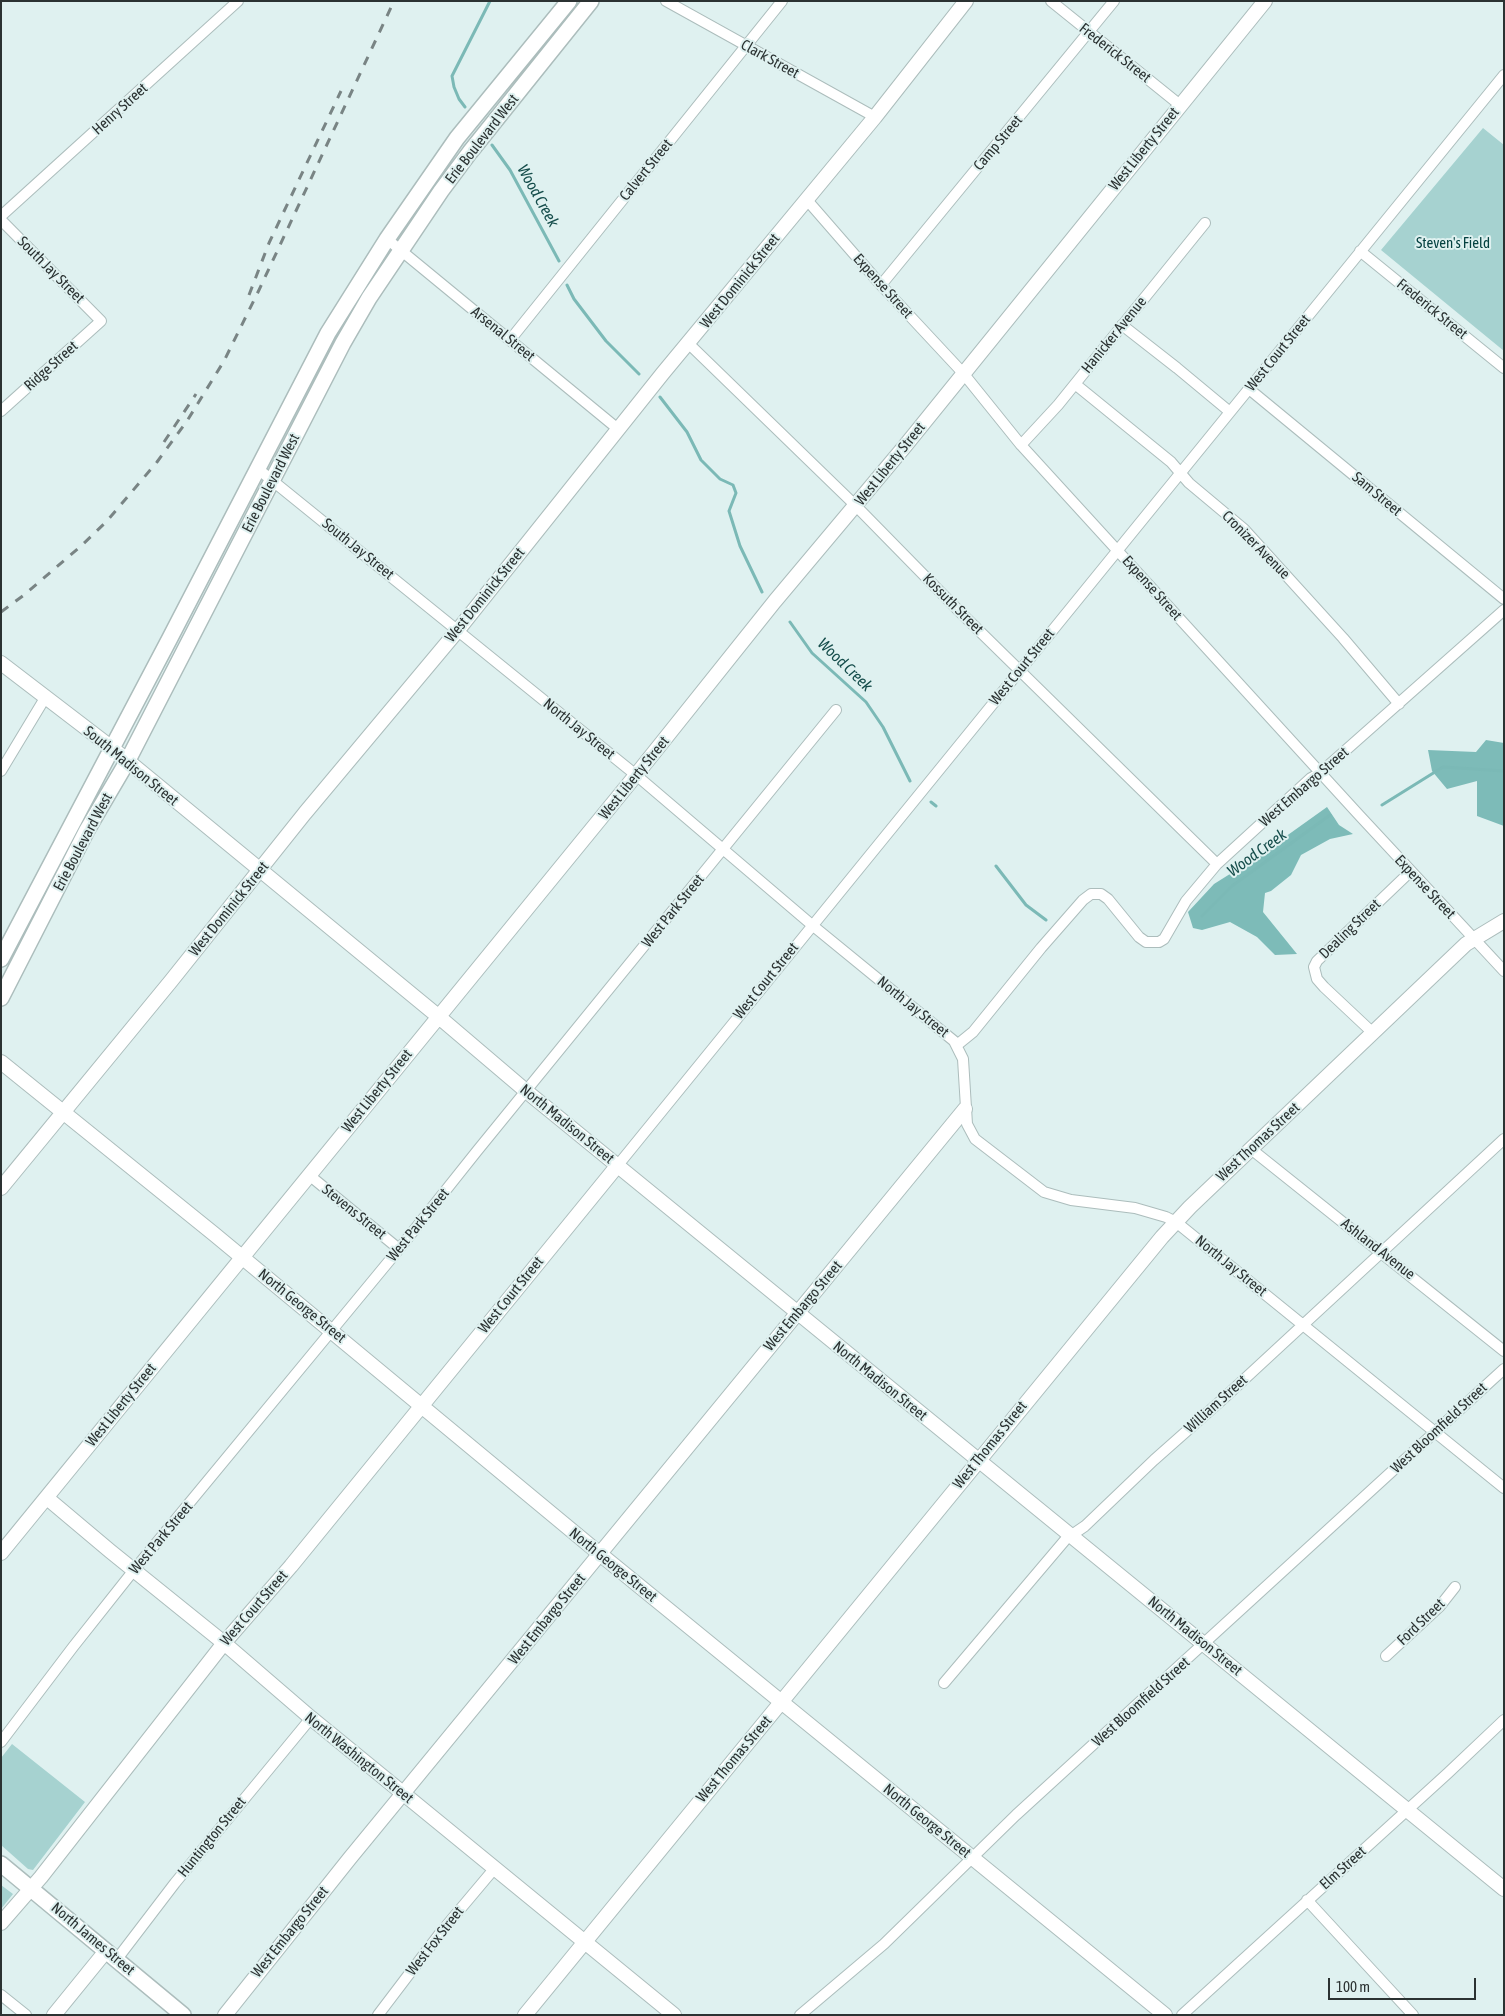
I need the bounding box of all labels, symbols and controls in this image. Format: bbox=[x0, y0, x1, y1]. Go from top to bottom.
street label: Frederick Street bbox=[1076, 19, 1154, 87]
street label: Clark Street bbox=[738, 36, 802, 82]
street label: Henry Street bbox=[89, 79, 151, 139]
street label: Erie Boulevard West bbox=[442, 91, 522, 187]
street label: West Liberty Street bbox=[1105, 104, 1183, 194]
street label: Camp Street bbox=[970, 112, 1026, 174]
street label: Calvert Street bbox=[616, 136, 676, 204]
water label: Wood Creek bbox=[513, 161, 563, 231]
street label: West Dominick Street bbox=[696, 230, 784, 332]
street label: South Jay Street bbox=[14, 233, 88, 307]
park label: Steven's Field bbox=[1416, 234, 1490, 252]
street label: Expense Street bbox=[849, 250, 917, 322]
street label: Frederick Street bbox=[1393, 275, 1471, 343]
street label: Hanicker Avenue bbox=[1078, 293, 1150, 377]
street label: Arsenal Street bbox=[467, 303, 539, 365]
street label: West Court Street bbox=[1242, 311, 1314, 395]
street label: Ridge Street bbox=[20, 337, 82, 395]
street label: West Liberty Street bbox=[851, 419, 929, 509]
street label: Erie Boulevard West bbox=[238, 431, 304, 535]
street label: Sam Street bbox=[1349, 468, 1405, 520]
street label: Cronizer Avenue bbox=[1218, 507, 1294, 583]
street label: South Jay Street bbox=[318, 515, 398, 583]
street label: West Dominick Street bbox=[441, 544, 529, 646]
street label: Expense Street bbox=[1118, 552, 1186, 624]
street label: Kossuth Street bbox=[919, 570, 987, 638]
street label: West Court Street bbox=[986, 625, 1058, 709]
water label: Wood Creek bbox=[814, 634, 876, 696]
street label: North Jay Street bbox=[540, 695, 618, 763]
street label: South Madison Street bbox=[80, 722, 182, 810]
street label: West Liberty Street bbox=[595, 733, 673, 823]
street label: West Embargo Street bbox=[1256, 743, 1352, 831]
street label: Erie Boulevard West bbox=[50, 790, 116, 894]
water label: Wood Creek bbox=[1224, 825, 1290, 881]
street label: Expense Street bbox=[1391, 851, 1459, 923]
street label: West Dominick Street bbox=[185, 858, 273, 960]
street label: West Park Street bbox=[638, 871, 708, 951]
street label: Dealing Street bbox=[1316, 895, 1384, 963]
street label: West Court Street bbox=[730, 939, 802, 1023]
street label: North Jay Street bbox=[874, 973, 952, 1041]
street label: West Liberty Street bbox=[338, 1046, 416, 1136]
street label: North Madison Street bbox=[516, 1081, 618, 1167]
street label: West Thomas Street bbox=[1213, 1099, 1303, 1185]
street label: Stevens Street bbox=[318, 1181, 390, 1243]
street label: West Park Street bbox=[383, 1185, 453, 1265]
street label: Ashland Avenue bbox=[1337, 1215, 1419, 1283]
street label: North Jay Street bbox=[1192, 1232, 1270, 1300]
street label: West Court Street bbox=[475, 1253, 547, 1337]
street label: West Embargo Street bbox=[760, 1257, 846, 1355]
street label: North George Street bbox=[255, 1265, 349, 1347]
street label: North Madison Street bbox=[829, 1338, 931, 1424]
street label: West Liberty Street bbox=[82, 1360, 160, 1450]
street label: William Street bbox=[1181, 1371, 1251, 1437]
street label: West Bloomfield Street bbox=[1387, 1379, 1491, 1477]
street label: West Thomas Street bbox=[949, 1398, 1031, 1492]
street label: West Park Street bbox=[126, 1498, 196, 1578]
street label: North George Street bbox=[566, 1524, 660, 1606]
street label: West Court Street bbox=[217, 1567, 291, 1649]
street label: West Embargo Street bbox=[505, 1570, 589, 1668]
street label: North Madison Street bbox=[1144, 1593, 1246, 1679]
street label: Ford Street bbox=[1393, 1595, 1449, 1649]
street label: West Bloomfield Street bbox=[1089, 1653, 1193, 1751]
street label: North Washington Street bbox=[301, 1709, 417, 1807]
street label: West Thomas Street bbox=[693, 1712, 775, 1806]
street label: North George Street bbox=[880, 1780, 974, 1862]
street label: Huntington Street bbox=[174, 1793, 250, 1881]
street label: Elm Street bbox=[1316, 1843, 1370, 1893]
street label: West Embargo Street bbox=[248, 1883, 332, 1981]
street label: North James Street bbox=[48, 1899, 138, 1979]
street label: West Fox Street bbox=[402, 1903, 468, 1979]
scale bar bbox=[1330, 1968, 1478, 2000]
text: 100 m bbox=[1336, 1978, 1370, 1995]

